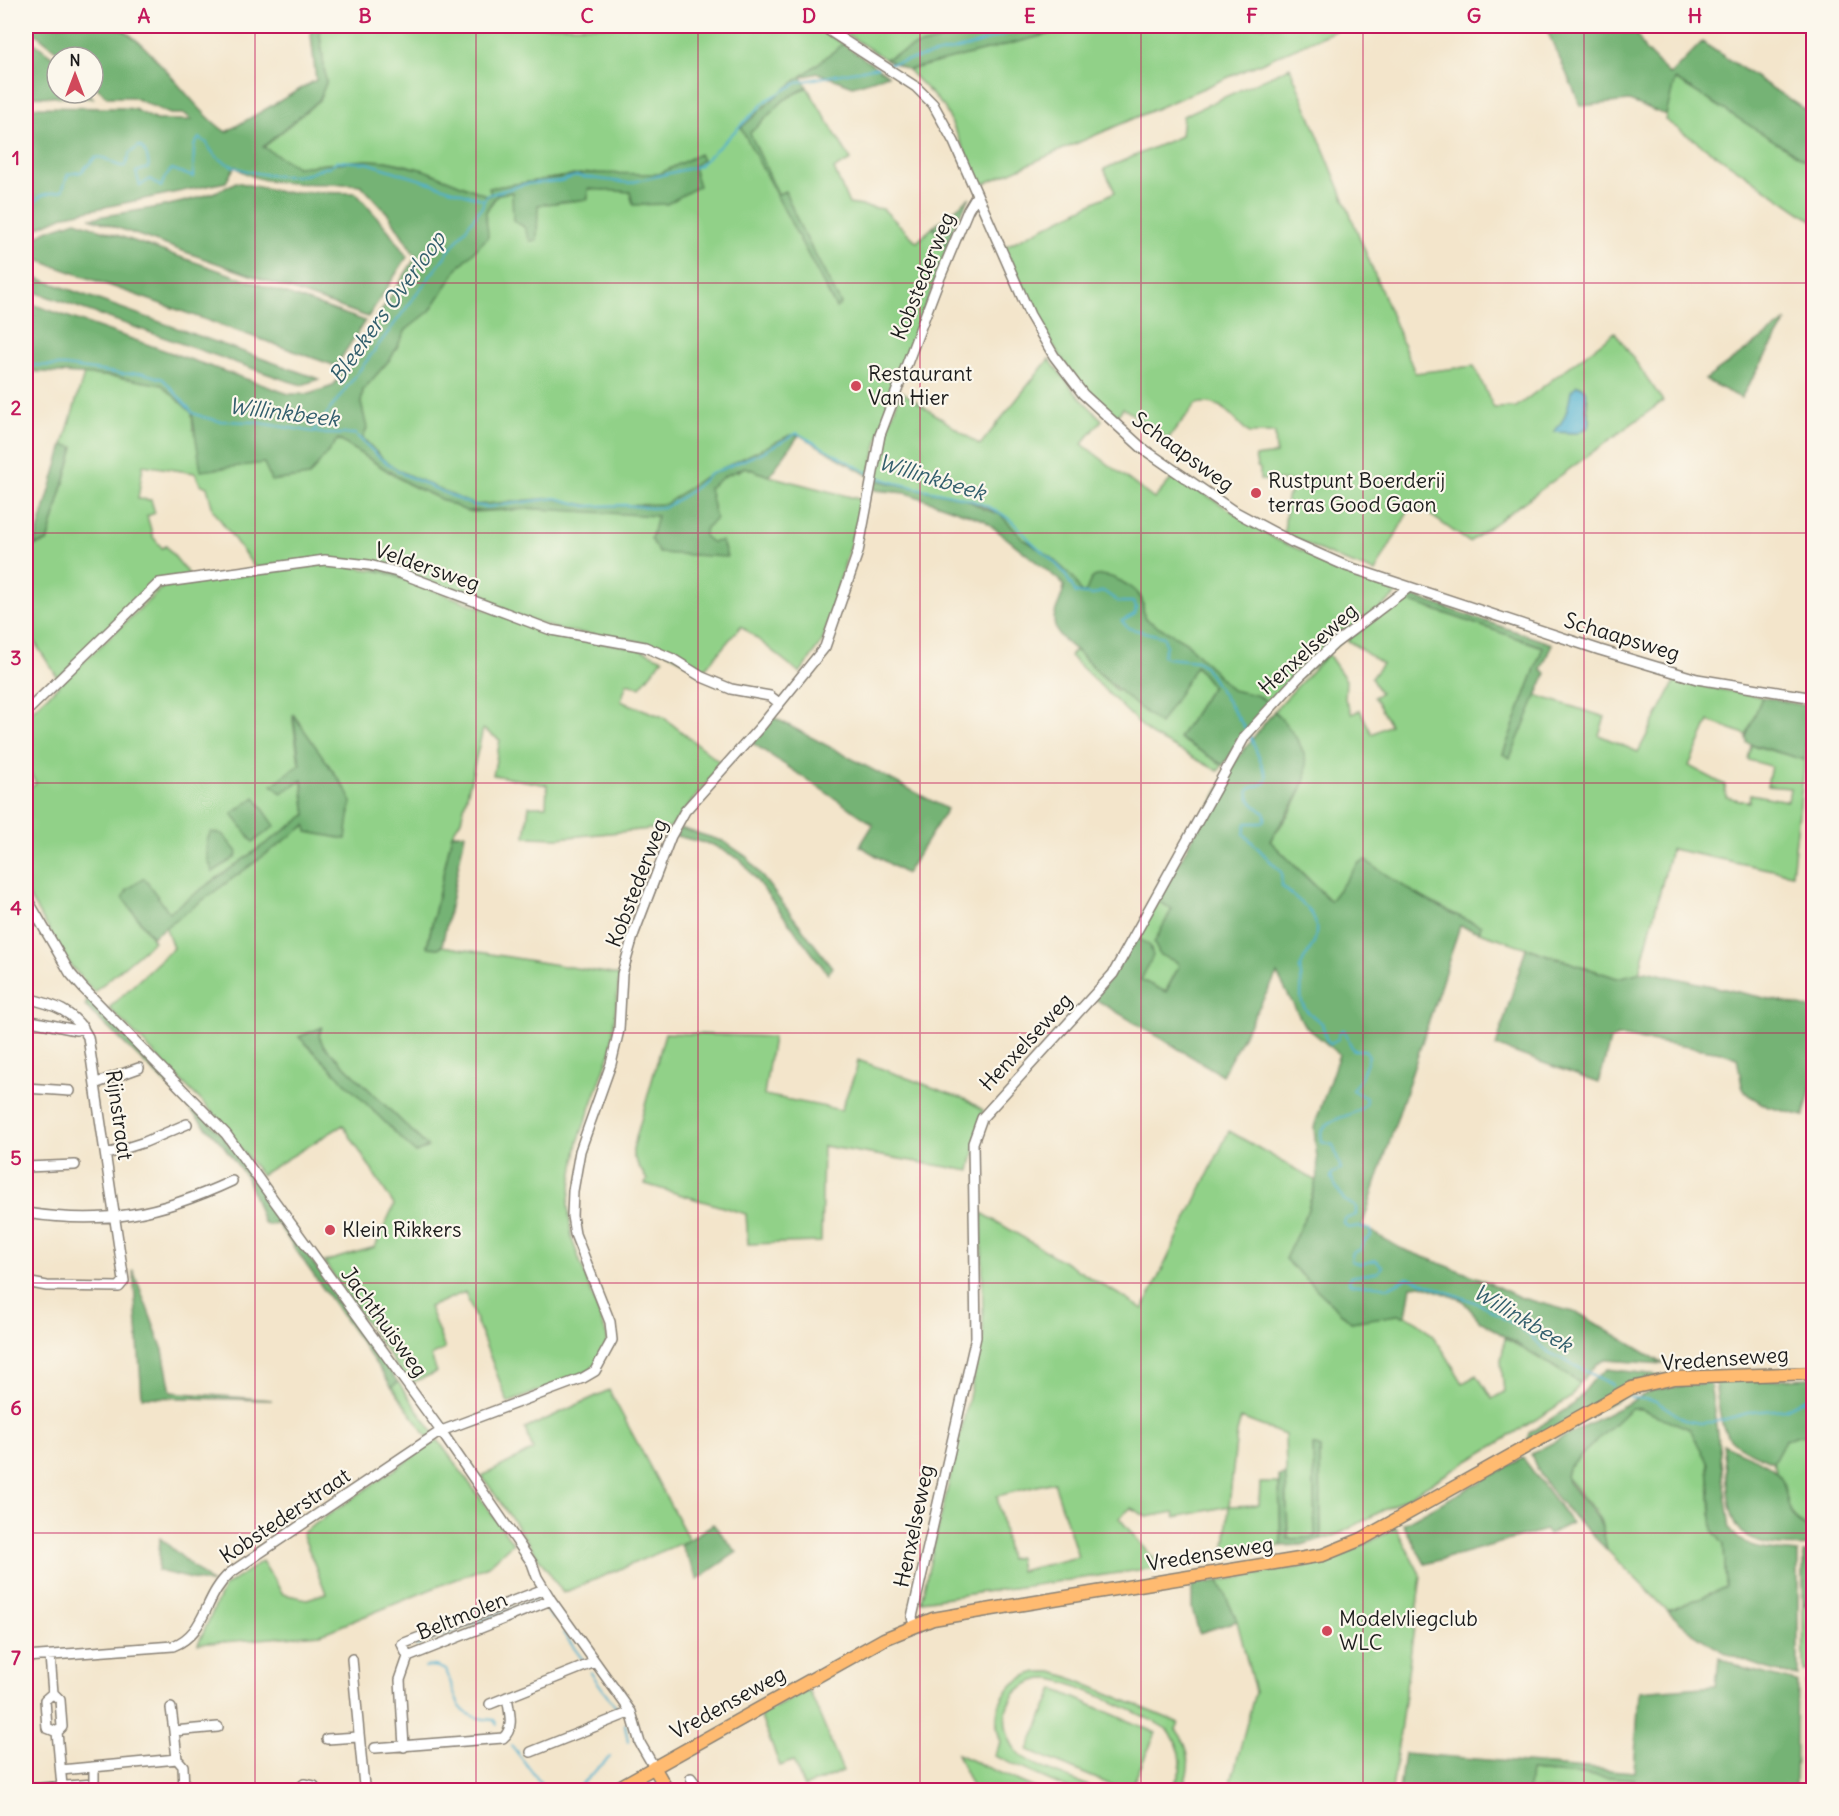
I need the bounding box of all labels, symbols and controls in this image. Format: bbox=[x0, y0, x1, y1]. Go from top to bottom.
text: A bbox=[138, 3, 151, 28]
text: B bbox=[358, 3, 372, 28]
text: C bbox=[580, 3, 594, 28]
text: D bbox=[802, 3, 816, 28]
text: E bbox=[1024, 3, 1036, 28]
text: F bbox=[1246, 3, 1258, 28]
text: G bbox=[1467, 3, 1481, 28]
text: H bbox=[1688, 3, 1702, 28]
north arrow bbox=[45, 45, 105, 105]
text: N bbox=[69, 50, 81, 70]
text: 1 bbox=[12, 145, 20, 170]
street label: Kobstederweg bbox=[885, 208, 960, 344]
water label: Bleekers Overloop bbox=[323, 224, 452, 388]
place label: Restaurant Van Hier bbox=[868, 360, 972, 411]
marker: Restaurant Van Hier bbox=[849, 379, 863, 393]
water label: Willinkbeek bbox=[227, 391, 342, 433]
text: 2 bbox=[11, 395, 22, 420]
street label: Schaapsweg bbox=[1127, 406, 1240, 498]
water label: Willinkbeek bbox=[875, 447, 991, 507]
place label: Rustpunt Boerderij terras Good Gaon bbox=[1268, 467, 1445, 518]
marker: Rustpunt Boerderij terras Good Gaon bbox=[1249, 486, 1263, 500]
street label: Veldersweg bbox=[371, 536, 483, 597]
street label: Henxelseweg bbox=[1252, 597, 1363, 700]
street label: Schaapsweg bbox=[1561, 606, 1683, 667]
text: 3 bbox=[10, 645, 22, 670]
street label: Kobstederweg bbox=[600, 815, 673, 951]
text: 4 bbox=[10, 895, 22, 920]
street label: Henxelseweg bbox=[973, 987, 1078, 1096]
street label: Rijnstraat bbox=[100, 1068, 139, 1162]
text: 5 bbox=[10, 1145, 22, 1170]
place label: Klein Rikkers bbox=[342, 1216, 462, 1243]
marker: Klein Rikkers bbox=[323, 1223, 337, 1237]
street label: Jachthuisweg bbox=[335, 1261, 434, 1382]
water label: Willinkbeek bbox=[1468, 1277, 1579, 1359]
street label: Vredenseweg bbox=[1660, 1341, 1790, 1376]
text: 6 bbox=[10, 1395, 22, 1420]
street label: Kobstederstraat bbox=[214, 1462, 355, 1569]
street label: Henxelseweg bbox=[887, 1462, 940, 1590]
street label: Vredenseweg bbox=[1145, 1530, 1275, 1577]
street label: Beltmolen bbox=[413, 1585, 511, 1646]
place label: Modelvliegclub WLC bbox=[1339, 1605, 1478, 1656]
marker: Modelvliegclub WLC bbox=[1320, 1624, 1334, 1638]
text: 7 bbox=[11, 1645, 21, 1670]
street label: Vredenseweg bbox=[665, 1660, 790, 1745]

